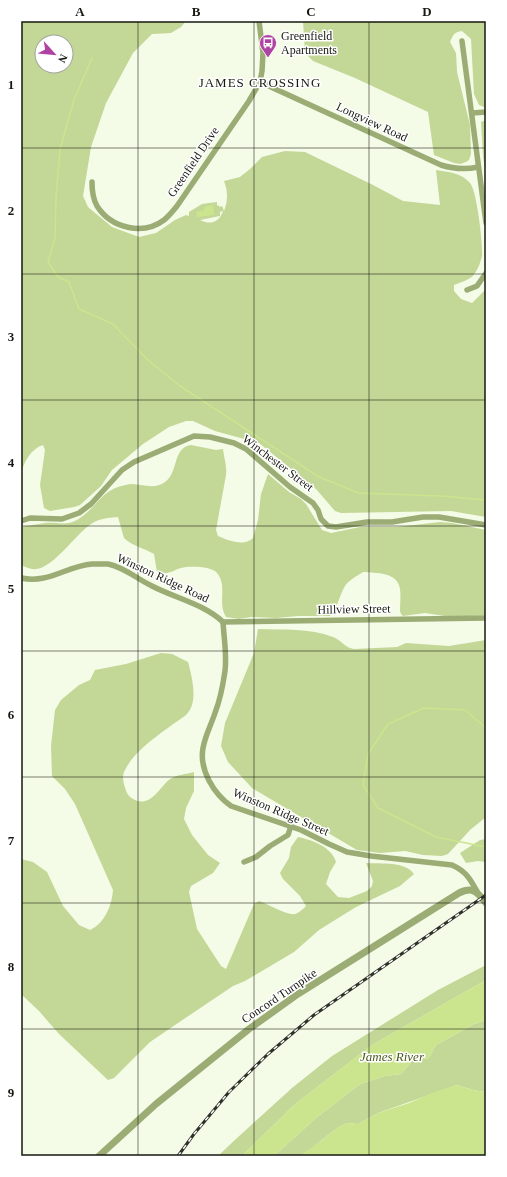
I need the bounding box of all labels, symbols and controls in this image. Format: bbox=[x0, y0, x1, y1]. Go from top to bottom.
text: A bbox=[75, 4, 85, 19]
text: B bbox=[192, 4, 201, 19]
text: C bbox=[306, 4, 316, 19]
text: D bbox=[422, 4, 432, 19]
place label: Greenfield Apartments bbox=[281, 29, 337, 57]
bus stop icon: Greenfield Apartments bbox=[258, 33, 278, 58]
north arrow bbox=[34, 34, 74, 74]
text: N bbox=[56, 52, 70, 65]
district label: JAMES CROSSING bbox=[199, 75, 321, 90]
text: 1 bbox=[8, 77, 14, 92]
street label: Longview Road bbox=[334, 99, 410, 145]
street label: Greenfield Drive bbox=[164, 124, 222, 200]
text: 2 bbox=[8, 203, 14, 218]
text: 3 bbox=[8, 329, 15, 344]
street label: Winchester Street bbox=[240, 432, 317, 495]
text: 4 bbox=[8, 455, 15, 470]
street label: Winston Ridge Road bbox=[115, 550, 211, 606]
text: 5 bbox=[8, 581, 15, 596]
street label: Hillview Street bbox=[317, 601, 391, 617]
text: 6 bbox=[8, 707, 15, 722]
street label: Winston Ridge Street bbox=[231, 785, 332, 839]
text: 7 bbox=[8, 833, 15, 848]
text: 8 bbox=[8, 959, 15, 974]
street label: Concord Turnpike bbox=[239, 966, 319, 1026]
water label: James River bbox=[360, 1049, 425, 1064]
text: 9 bbox=[8, 1085, 15, 1100]

